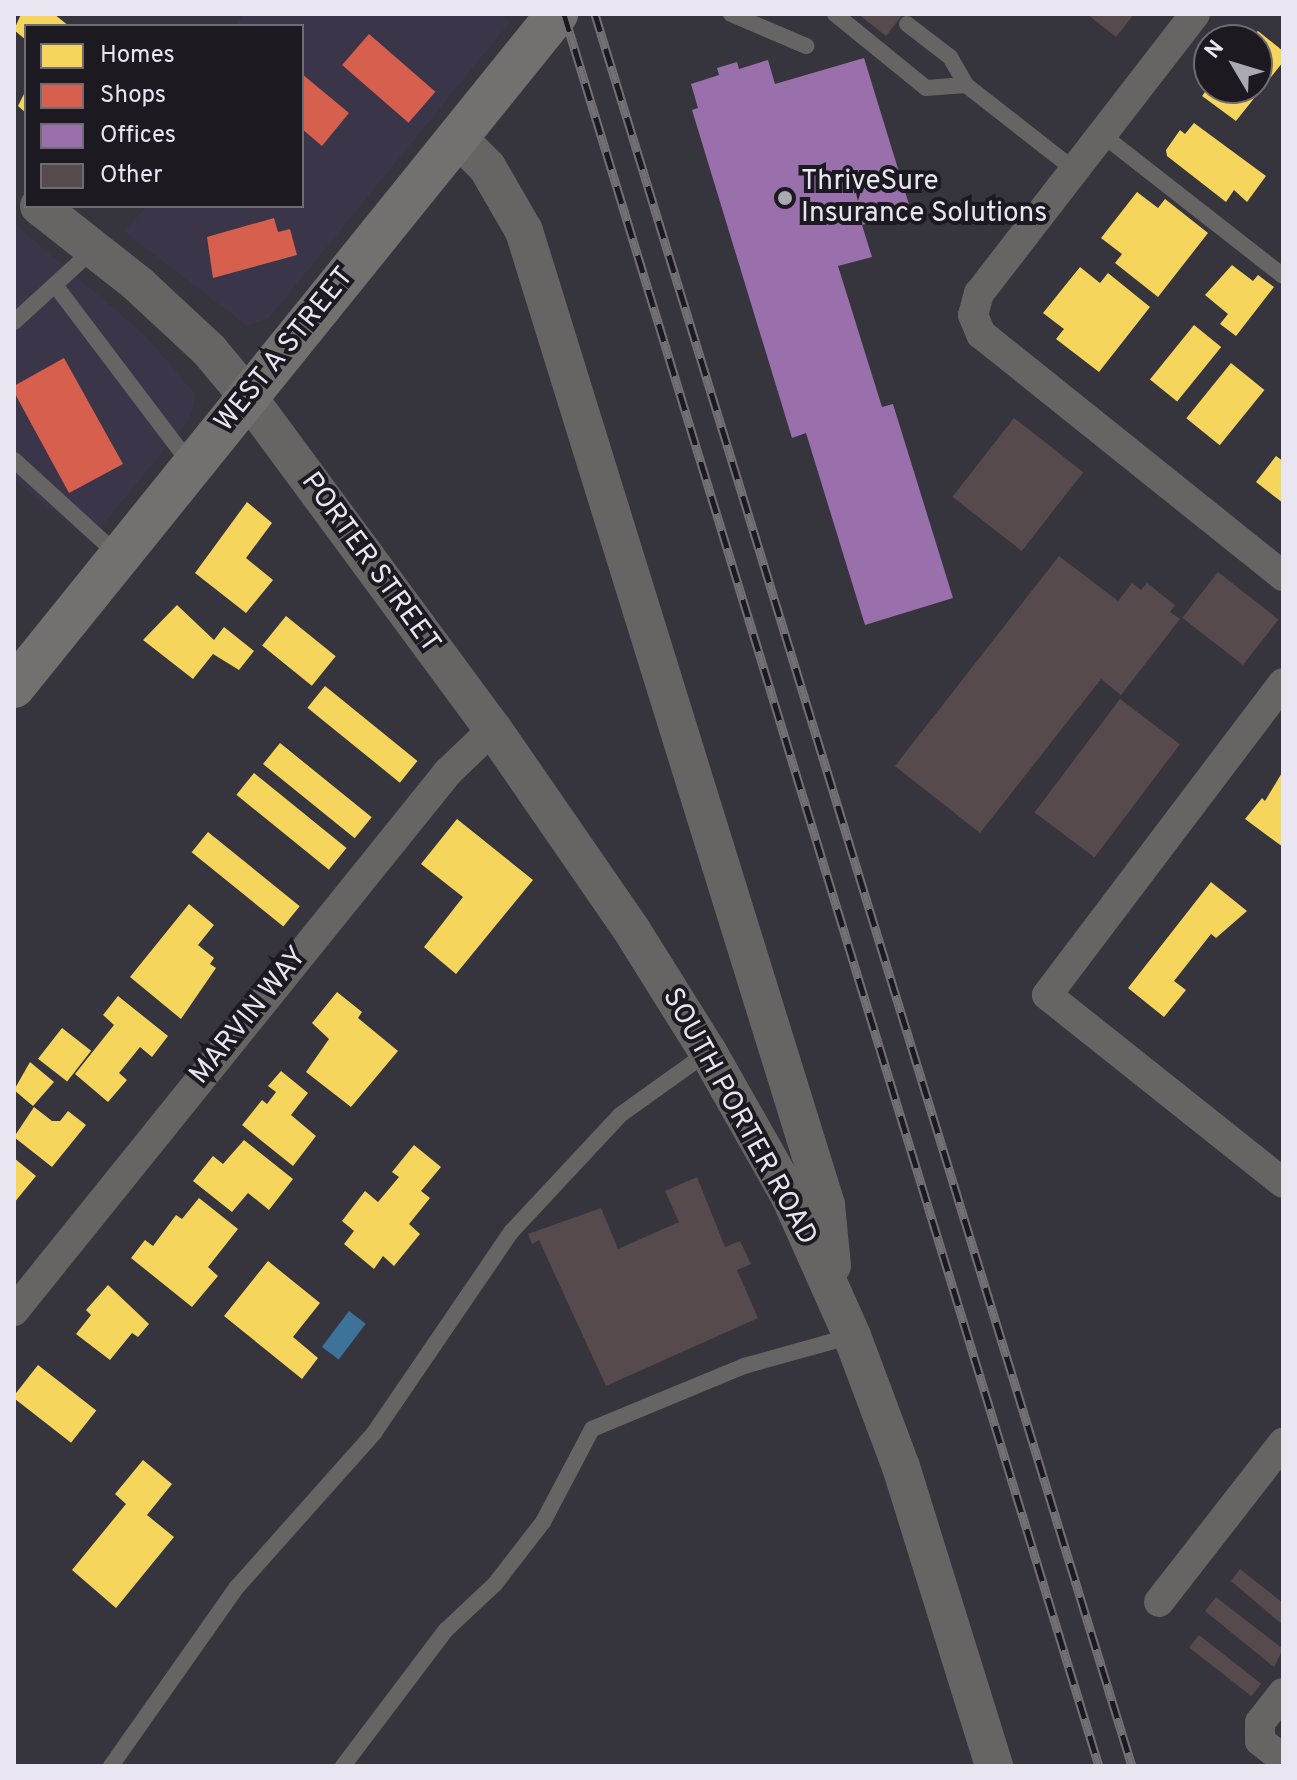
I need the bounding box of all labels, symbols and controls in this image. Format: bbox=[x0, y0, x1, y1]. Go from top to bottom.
legend bbox=[24, 24, 304, 208]
north arrow bbox=[1193, 24, 1273, 104]
text: N bbox=[1200, 36, 1231, 65]
text: Homes bbox=[100, 41, 175, 71]
text: Shops bbox=[100, 81, 166, 111]
text: Offices bbox=[100, 121, 176, 151]
text: Other bbox=[100, 161, 162, 191]
place label: ThriveSure Insurance Solutions bbox=[801, 165, 1047, 231]
marker: ThriveSure Insurance Solutions bbox=[776, 189, 794, 207]
street label: WEST A STREET bbox=[207, 260, 363, 440]
street label: PORTER STREET bbox=[293, 466, 447, 660]
street label: MARVIN WAY bbox=[183, 940, 315, 1092]
street label: SOUTH PORTER ROAD bbox=[654, 983, 824, 1251]

